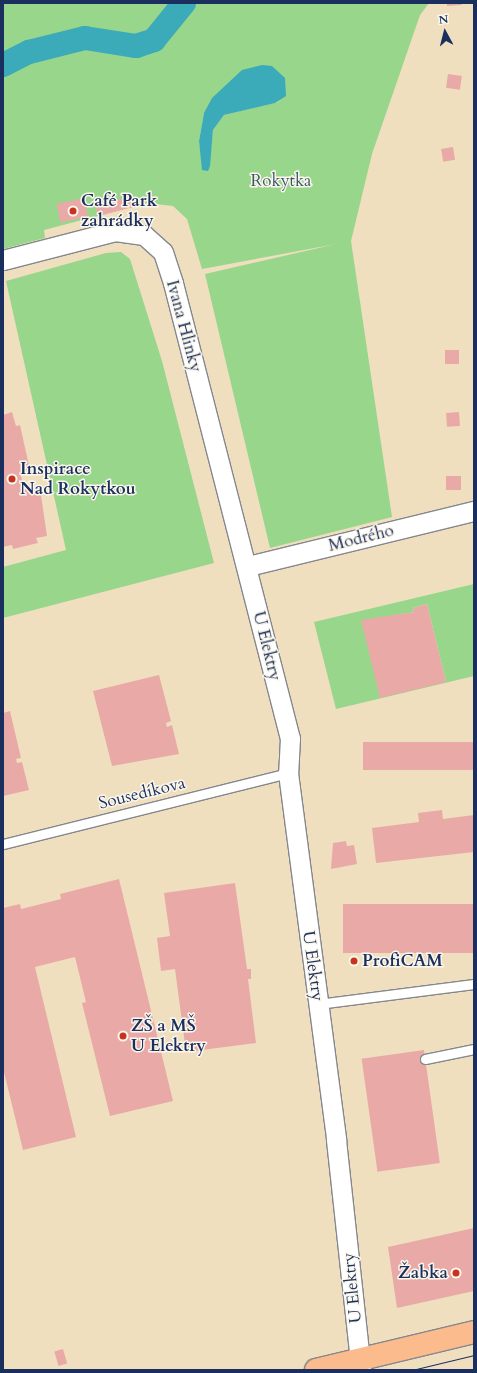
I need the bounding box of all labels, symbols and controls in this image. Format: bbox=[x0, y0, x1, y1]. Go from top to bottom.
north arrow bbox=[425, 12, 465, 52]
text: N bbox=[438, 12, 449, 28]
park label: Rokytka bbox=[251, 171, 311, 191]
place label: Café Park zahrádky bbox=[81, 191, 157, 231]
marker: Café Park zahrádky bbox=[68, 206, 78, 216]
street label: Ivana Hlinky bbox=[162, 278, 206, 374]
place label: Inspirace Nad Rokytkou bbox=[20, 459, 136, 499]
marker: Inspirace Nad Rokytkou bbox=[7, 474, 17, 484]
street label: Modrého bbox=[326, 520, 396, 556]
street label: U Elektry bbox=[249, 609, 285, 683]
street label: Sousedíkova bbox=[97, 772, 187, 814]
street label: U Elektry bbox=[298, 930, 328, 1002]
place label: ProfiCAM bbox=[362, 951, 443, 971]
marker: ProfiCAM bbox=[349, 956, 359, 966]
place label: ZŠ a MŠ U Elektry bbox=[131, 1016, 206, 1056]
marker: ZŠ a MŠ U Elektry bbox=[118, 1031, 128, 1041]
street label: U Elektry bbox=[338, 1252, 366, 1324]
place label: Žabka bbox=[398, 1263, 448, 1283]
marker: Žabka bbox=[451, 1268, 461, 1278]

